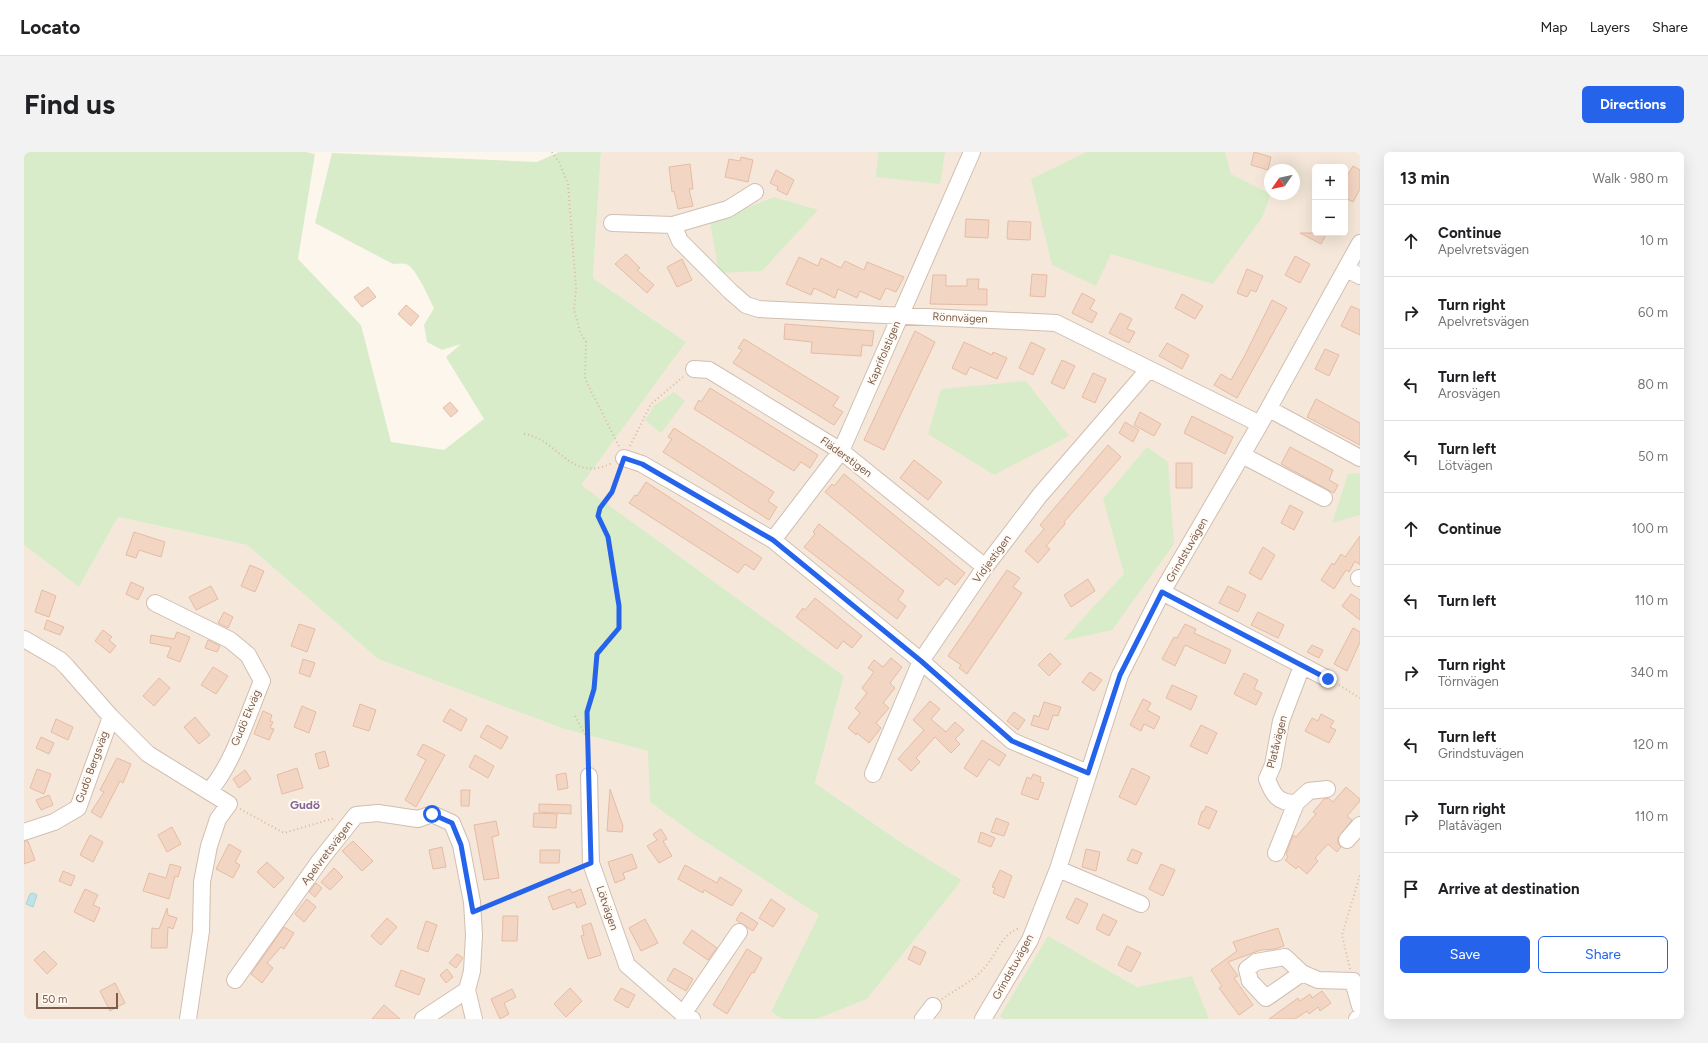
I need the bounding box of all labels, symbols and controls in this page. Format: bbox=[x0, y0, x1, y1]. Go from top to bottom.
text: Locato bbox=[20, 16, 80, 39]
text: Map bbox=[1540, 19, 1568, 36]
text: Layers bbox=[1590, 19, 1630, 36]
text: Share bbox=[1652, 19, 1688, 36]
button: Directions bbox=[1582, 86, 1684, 123]
text: Find us bbox=[24, 87, 115, 121]
north arrow bbox=[1264, 164, 1300, 200]
map controls bbox=[1312, 164, 1348, 236]
button: + bbox=[1312, 164, 1348, 200]
text: 13 min bbox=[1400, 168, 1450, 188]
text: Walk · 980 m bbox=[1593, 171, 1668, 186]
button: − bbox=[1312, 200, 1348, 236]
text: Continue bbox=[1438, 224, 1501, 242]
icon: ahead bbox=[1400, 230, 1422, 252]
text: 10 m bbox=[1640, 233, 1668, 248]
text: Apelvretsvägen bbox=[1438, 242, 1529, 257]
text: Turn right bbox=[1438, 296, 1506, 314]
icon: right bbox=[1400, 302, 1422, 324]
text: 60 m bbox=[1638, 305, 1668, 320]
street label: Rönnvägen bbox=[932, 310, 988, 326]
text: Apelvretsvägen bbox=[1438, 314, 1529, 329]
street label: Kaprifolstigen bbox=[865, 319, 903, 387]
text: Turn left bbox=[1438, 368, 1496, 386]
icon: left bbox=[1400, 374, 1422, 396]
text: 80 m bbox=[1637, 377, 1668, 392]
text: Arosvägen bbox=[1438, 386, 1500, 401]
street label: Fläderstigen bbox=[818, 434, 874, 480]
text: Turn left bbox=[1438, 440, 1496, 458]
icon: left bbox=[1400, 446, 1422, 468]
text: 50 m bbox=[1638, 449, 1668, 464]
text: Lötvägen bbox=[1438, 458, 1493, 473]
street label: Grindstuvägen bbox=[1163, 515, 1211, 585]
icon: ahead bbox=[1400, 518, 1422, 540]
text: Continue bbox=[1438, 520, 1501, 538]
text: 100 m bbox=[1632, 521, 1668, 536]
street label: Vidjestigen bbox=[970, 533, 1014, 585]
icon: left bbox=[1400, 590, 1422, 612]
text: Turn left bbox=[1438, 592, 1496, 610]
text: 110 m bbox=[1635, 593, 1668, 608]
text: Turn right bbox=[1438, 656, 1506, 674]
icon: right bbox=[1400, 662, 1422, 684]
text: 340 m bbox=[1630, 665, 1668, 680]
route end bbox=[1319, 670, 1337, 688]
text: Törnvägen bbox=[1438, 674, 1499, 689]
street label: Gudö Ekväg bbox=[228, 688, 264, 748]
street label: Platåvägen bbox=[1264, 714, 1290, 770]
text: Turn left bbox=[1438, 728, 1496, 746]
street label: Gudö Bergsväg bbox=[73, 729, 111, 805]
icon: left bbox=[1400, 734, 1422, 756]
text: 120 m bbox=[1633, 737, 1668, 752]
text: Grindstuvägen bbox=[1438, 746, 1524, 761]
district label: Gudö bbox=[290, 798, 320, 812]
text: Turn right bbox=[1438, 800, 1506, 818]
route start bbox=[423, 805, 441, 823]
icon: right bbox=[1400, 806, 1422, 828]
text: 110 m bbox=[1635, 809, 1668, 824]
street label: Apelvretsvägen bbox=[299, 818, 355, 888]
text: Platåvägen bbox=[1438, 818, 1502, 833]
icon: arrive bbox=[1400, 878, 1422, 900]
text: Arrive at destination bbox=[1438, 880, 1579, 898]
street label: Lötvägen bbox=[593, 884, 621, 932]
street label: Grindstuvägen bbox=[990, 932, 1036, 1002]
button: Save bbox=[1400, 936, 1530, 973]
button: Share bbox=[1538, 936, 1668, 973]
scale bar bbox=[36, 991, 118, 1010]
text: 50 m bbox=[42, 993, 67, 1006]

